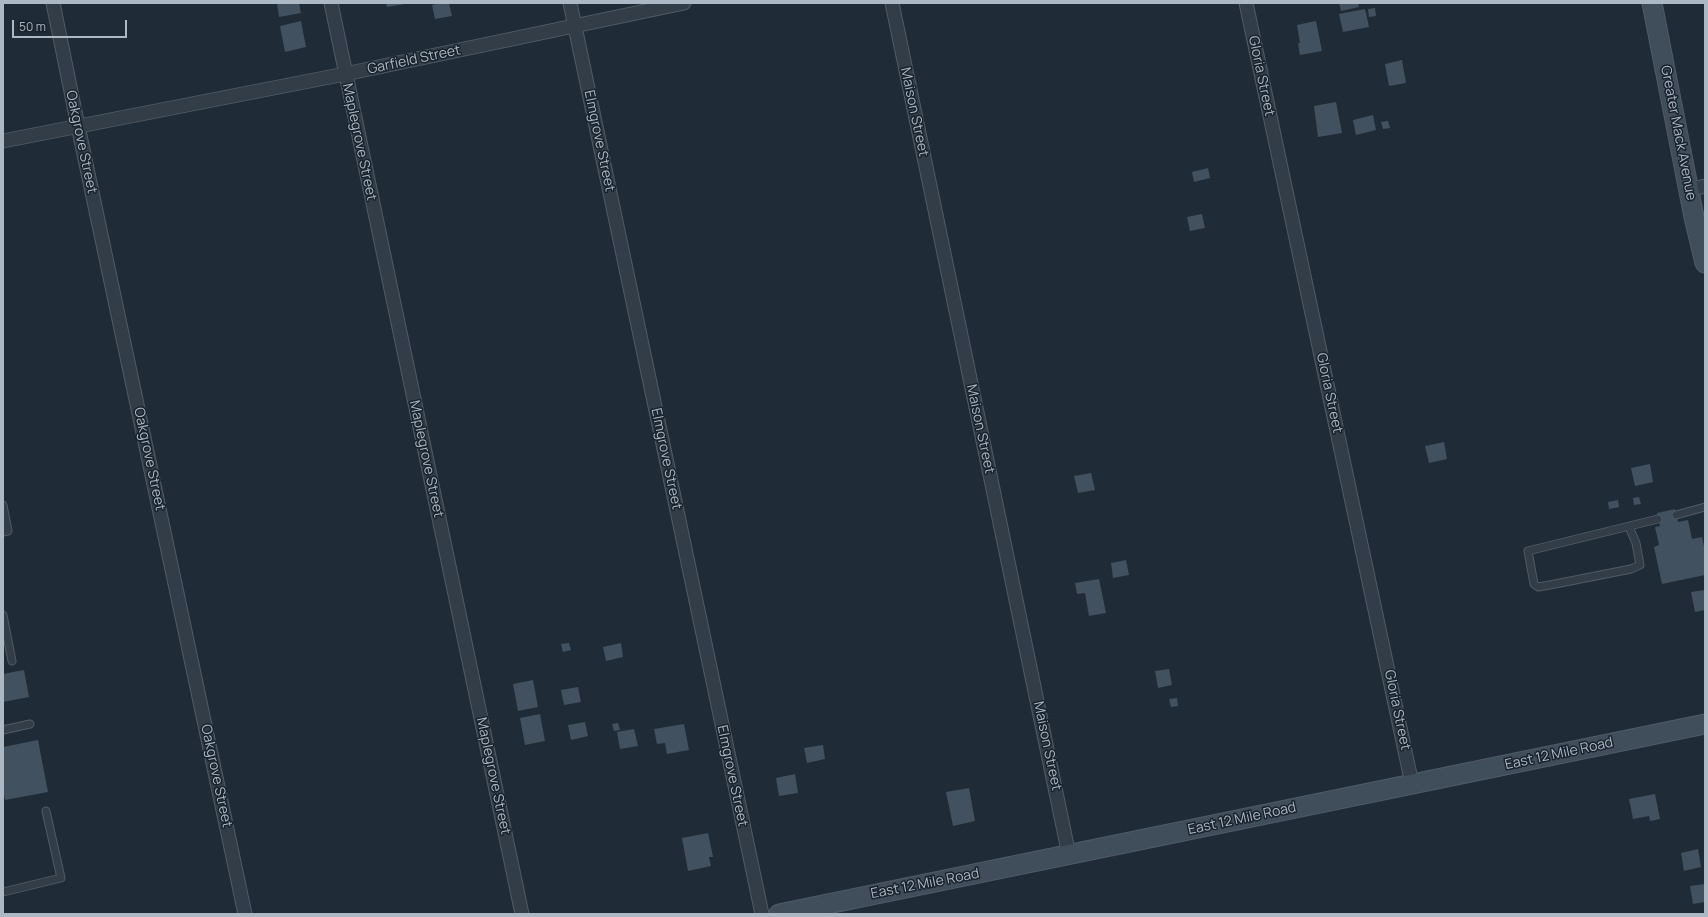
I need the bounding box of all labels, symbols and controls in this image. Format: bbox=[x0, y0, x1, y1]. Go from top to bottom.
scale bar bbox=[14, 12, 129, 38]
text: 50 m bbox=[19, 18, 46, 35]
street label: Gloria Street bbox=[1244, 34, 1278, 118]
street label: Garfield Street bbox=[366, 42, 462, 78]
street label: Greater Mack Avenue bbox=[1657, 64, 1699, 202]
street label: Maison Street bbox=[896, 66, 932, 158]
street label: Maplegrove Street bbox=[338, 82, 380, 202]
street label: Oakgrove Street bbox=[62, 89, 100, 195]
street label: Elmgrove Street bbox=[580, 89, 618, 193]
street label: Gloria Street bbox=[1312, 351, 1346, 435]
street label: Maison Street bbox=[962, 383, 998, 475]
street label: Maplegrove Street bbox=[405, 399, 447, 519]
street label: Oakgrove Street bbox=[130, 406, 168, 512]
street label: Elmgrove Street bbox=[647, 407, 685, 511]
street label: Gloria Street bbox=[1380, 668, 1414, 752]
street label: Maison Street bbox=[1029, 700, 1065, 792]
street label: Maplegrove Street bbox=[472, 716, 514, 836]
street label: Oakgrove Street bbox=[197, 723, 235, 829]
street label: Elmgrove Street bbox=[713, 724, 751, 828]
street label: East 12 Mile Road bbox=[1503, 734, 1615, 774]
street label: East 12 Mile Road bbox=[1186, 799, 1298, 839]
street label: East 12 Mile Road bbox=[869, 865, 981, 903]

